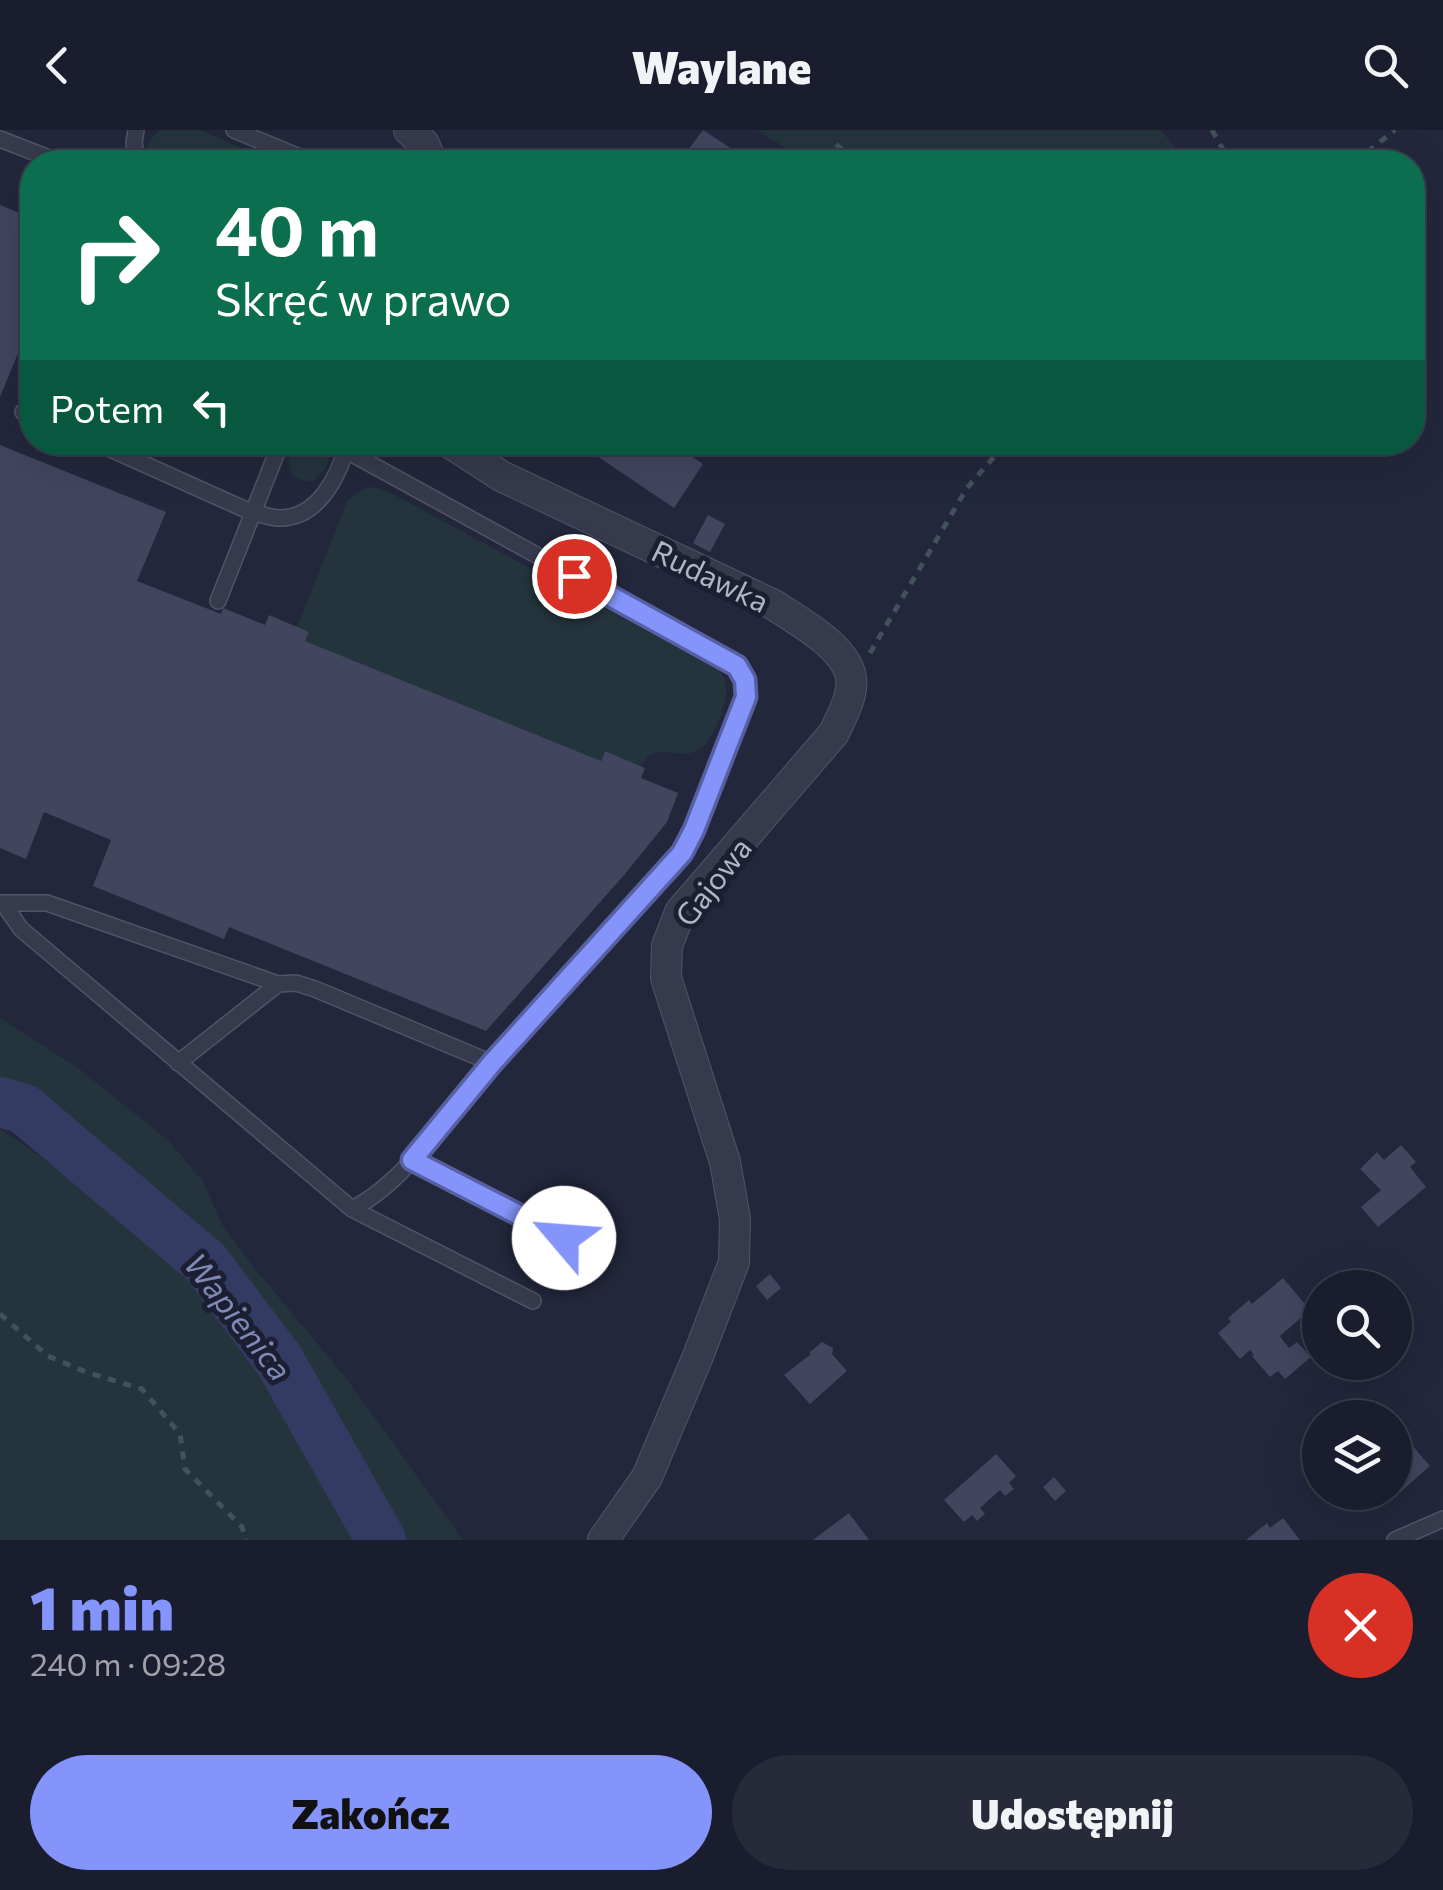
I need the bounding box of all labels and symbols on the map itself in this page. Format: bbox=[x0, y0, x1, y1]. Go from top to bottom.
street label: Rudawka bbox=[647, 531, 775, 619]
pin bbox=[532, 534, 617, 619]
street label: Gajowa bbox=[666, 829, 758, 933]
position arrow bbox=[512, 1186, 616, 1290]
water label: Wapienica bbox=[177, 1244, 301, 1388]

